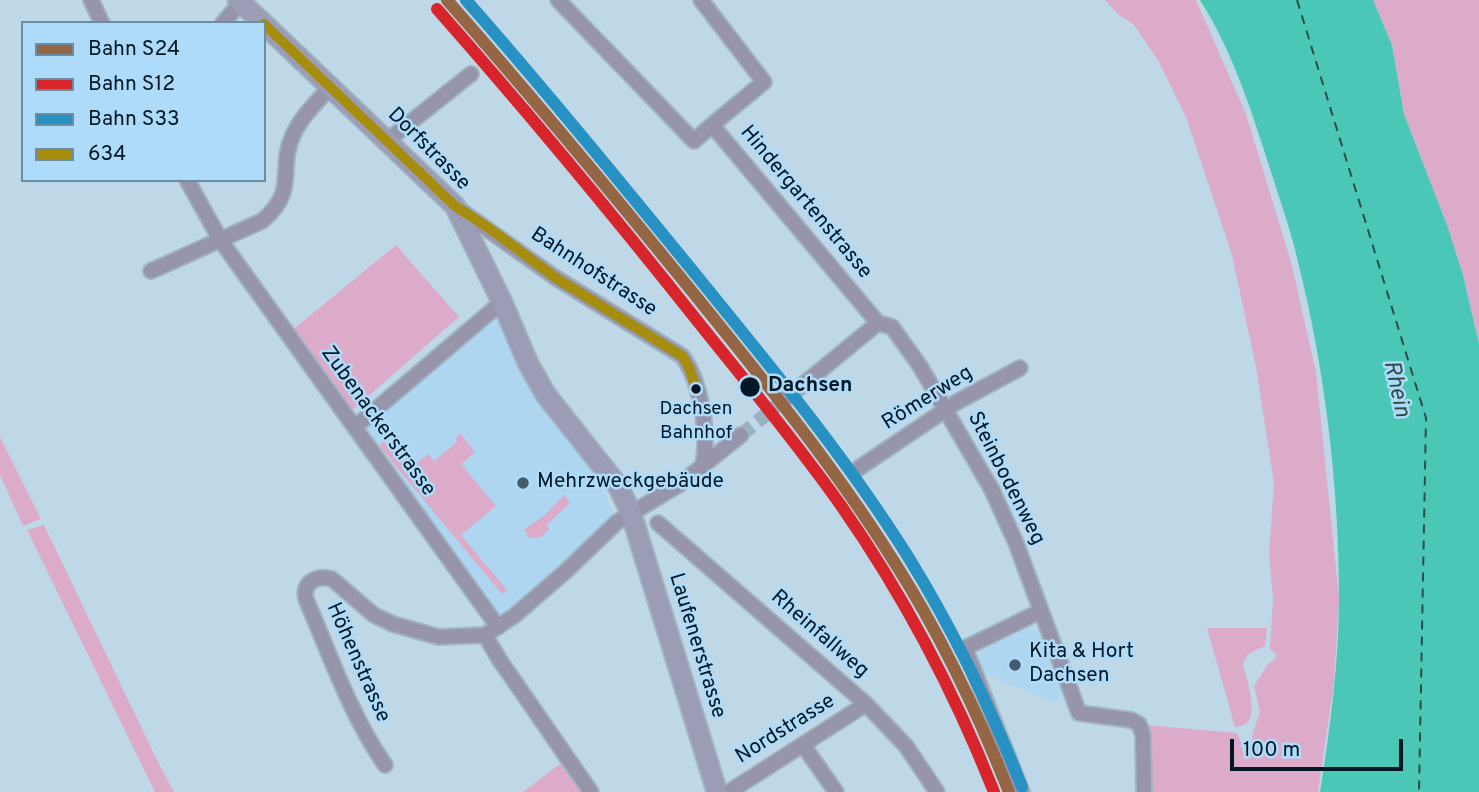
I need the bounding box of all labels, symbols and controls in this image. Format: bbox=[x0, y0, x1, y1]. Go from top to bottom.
legend bbox=[21, 21, 266, 182]
text: Bahn S24 bbox=[88, 36, 180, 63]
text: Bahn S12 bbox=[88, 71, 175, 98]
street label: Dorfstrasse bbox=[381, 103, 475, 197]
text: Bahn S33 bbox=[88, 106, 180, 133]
street label: Hindergartenstrasse bbox=[734, 121, 876, 285]
text: 634 bbox=[88, 141, 126, 168]
street label: Bahnhofstrasse bbox=[525, 223, 661, 323]
street label: Zubenackerstrasse bbox=[314, 342, 440, 502]
water label: Rhein bbox=[1376, 358, 1414, 420]
street label: Römerweg bbox=[878, 361, 978, 437]
place label: Dachsen bbox=[768, 374, 852, 400]
marker: Dachsen bbox=[738, 375, 762, 399]
marker: Dachsen Bahnhof bbox=[689, 382, 703, 396]
place label: Dachsen Bahnhof bbox=[660, 399, 732, 443]
street label: Steinbodenweg bbox=[961, 408, 1049, 550]
place label: Mehrzweckgebäude bbox=[537, 470, 724, 496]
marker: Mehrzweckgebäude bbox=[515, 475, 531, 491]
street label: Laufenerstrasse bbox=[662, 570, 730, 722]
street label: Rheinfallweg bbox=[765, 586, 873, 684]
street label: Höhenstrasse bbox=[319, 599, 395, 727]
place label: Kita & Hort Dachsen bbox=[1029, 640, 1134, 690]
marker: Kita & Hort Dachsen bbox=[1007, 657, 1023, 673]
street label: Nordstrasse bbox=[732, 690, 840, 770]
scale bar bbox=[1234, 726, 1407, 770]
text: 100 m bbox=[1243, 737, 1300, 764]

